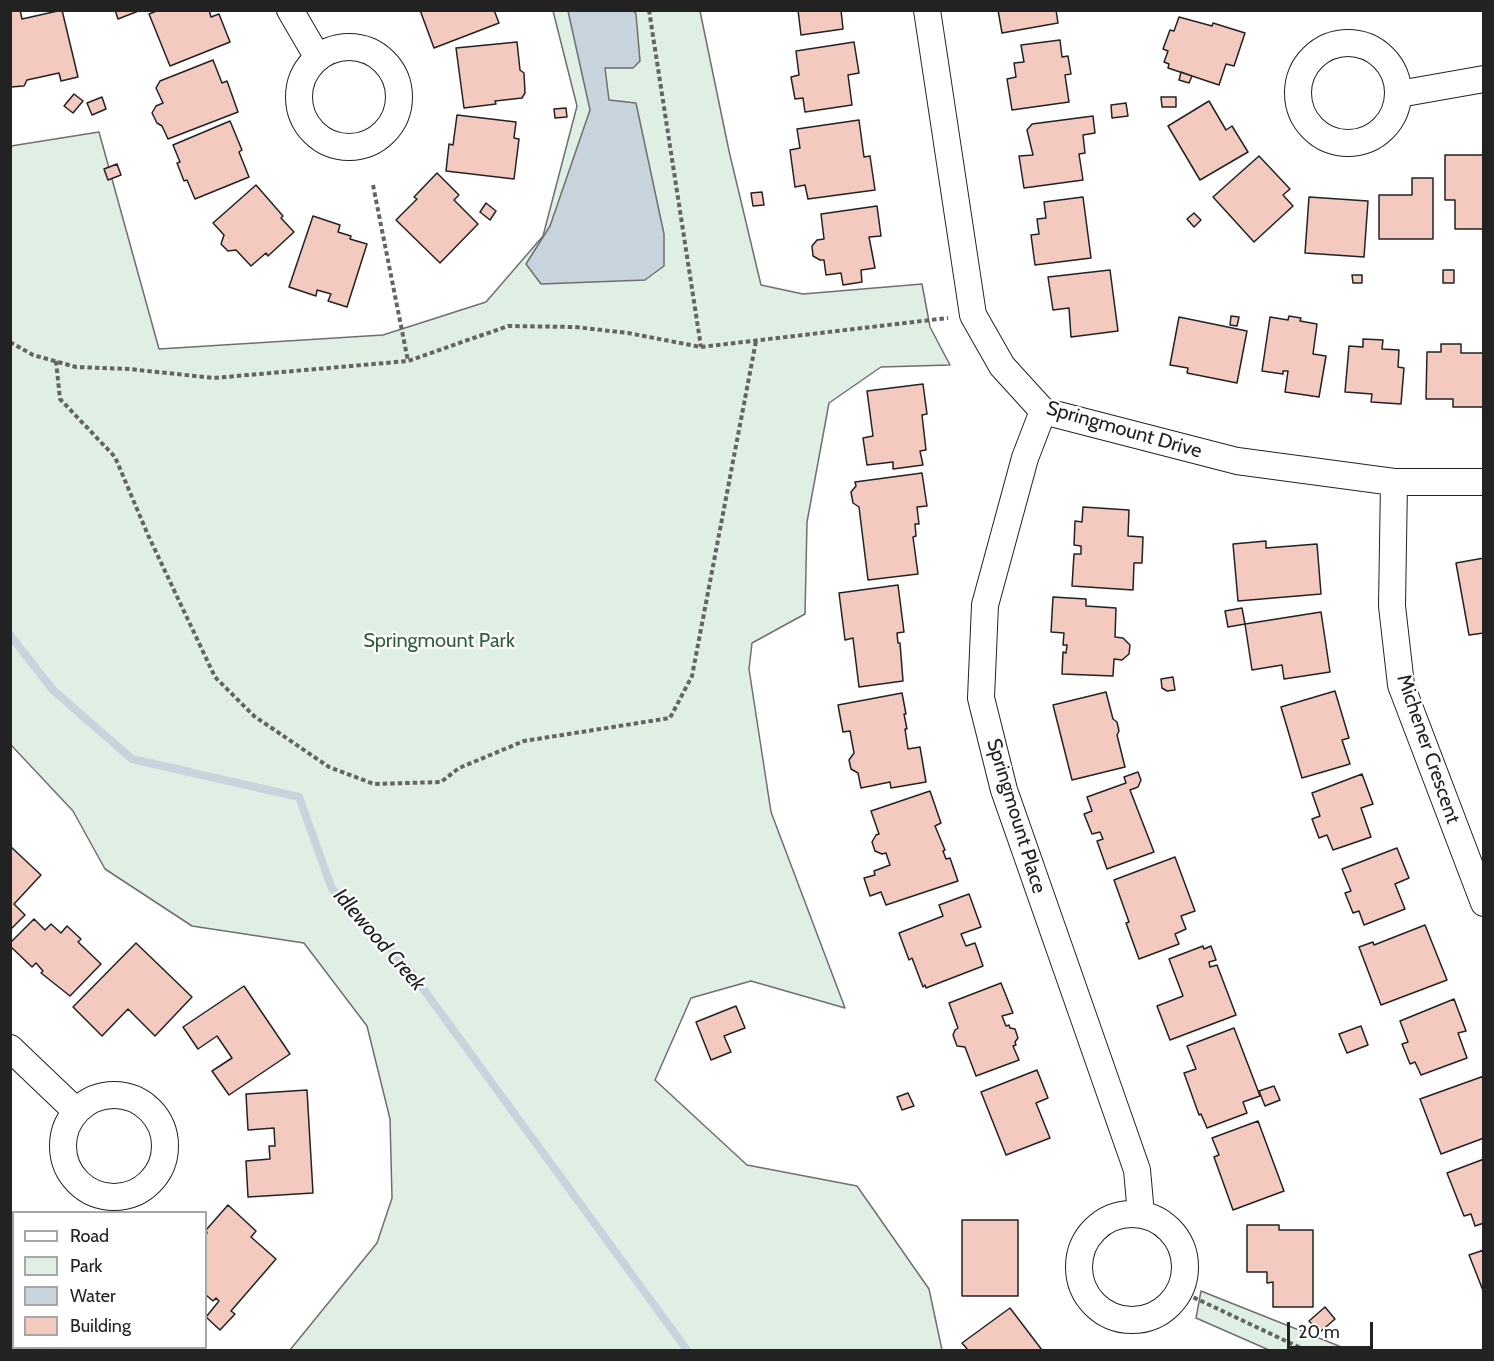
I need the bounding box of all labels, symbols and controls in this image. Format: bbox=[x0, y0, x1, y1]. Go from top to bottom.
street label: Springmount Drive bbox=[1044, 396, 1204, 464]
park label: Springmount Park bbox=[363, 629, 515, 653]
street label: Michener Crescent bbox=[1391, 671, 1465, 827]
street label: Springmount Place bbox=[981, 736, 1051, 896]
water label: Idlewood Creek bbox=[328, 884, 430, 996]
legend bbox=[12, 1211, 207, 1349]
text: Road bbox=[70, 1225, 109, 1247]
text: Park bbox=[70, 1255, 102, 1277]
text: Water bbox=[70, 1285, 116, 1307]
scale bar bbox=[1290, 1310, 1376, 1348]
text: Building bbox=[70, 1315, 131, 1337]
text: 20 m bbox=[1298, 1321, 1340, 1343]

